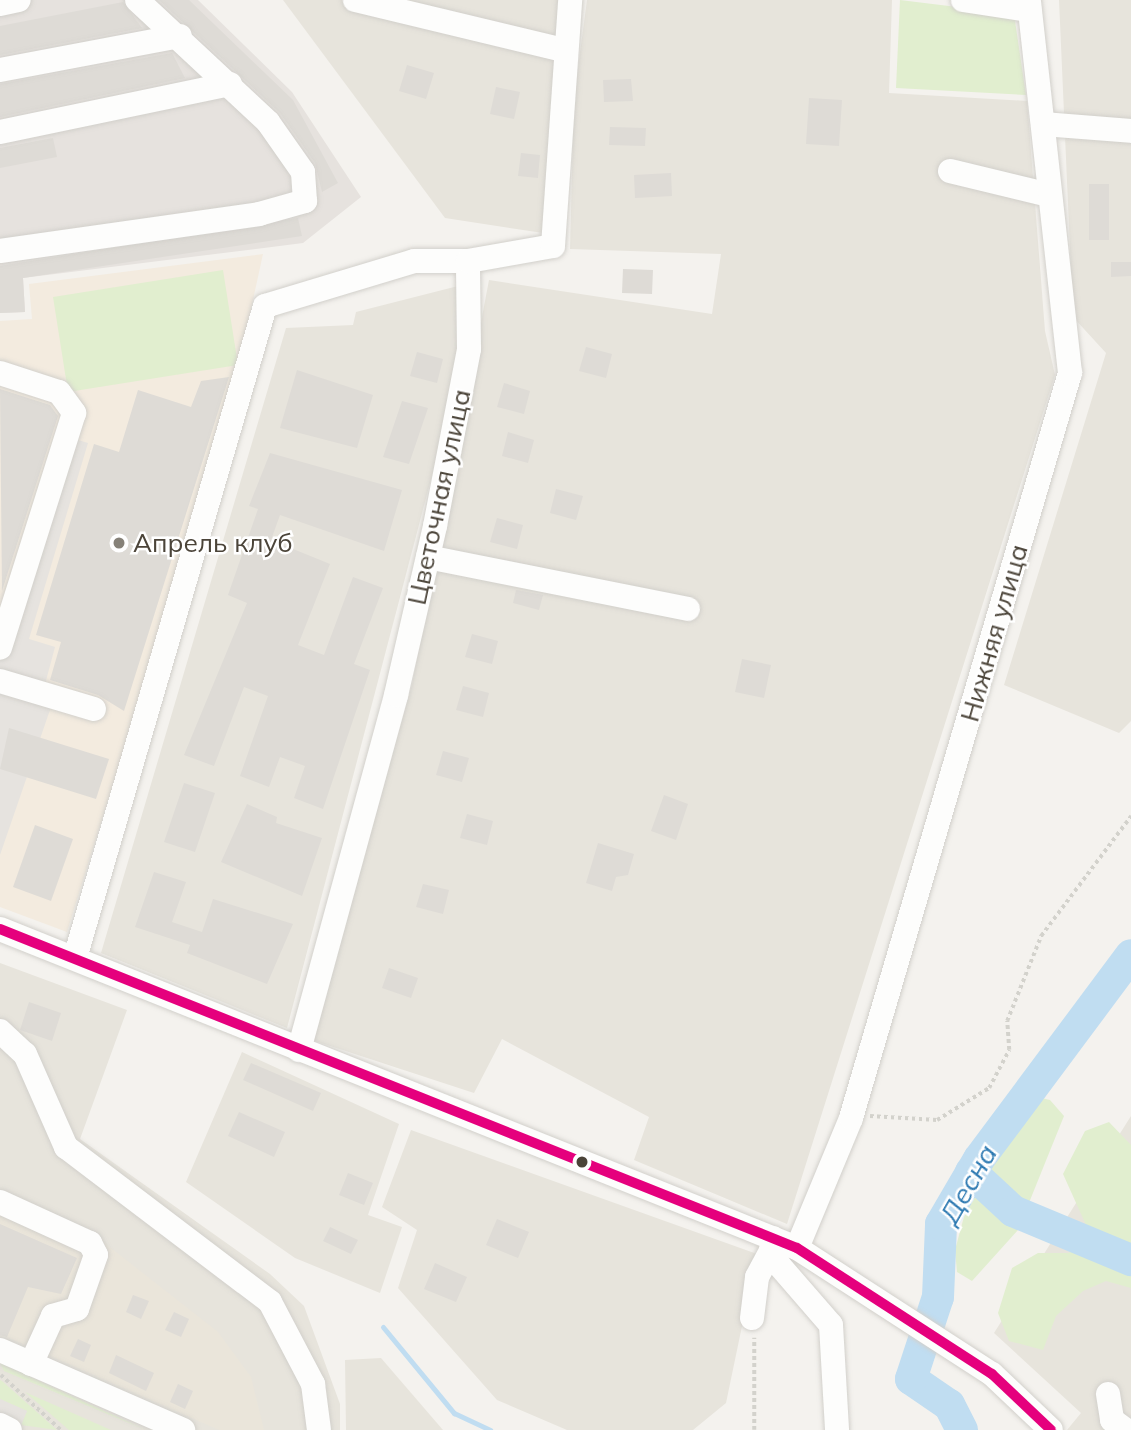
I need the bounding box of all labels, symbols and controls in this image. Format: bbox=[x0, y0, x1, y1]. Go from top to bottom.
street label: Цветочная улица bbox=[401, 386, 477, 608]
place label: Апрель клуб bbox=[133, 527, 293, 559]
marker: Апрель клуб bbox=[111, 535, 127, 551]
street label: Нижняя улица bbox=[954, 541, 1034, 725]
water label: Десна bbox=[932, 1138, 1004, 1230]
unlabelled marker bbox=[575, 1155, 589, 1169]

